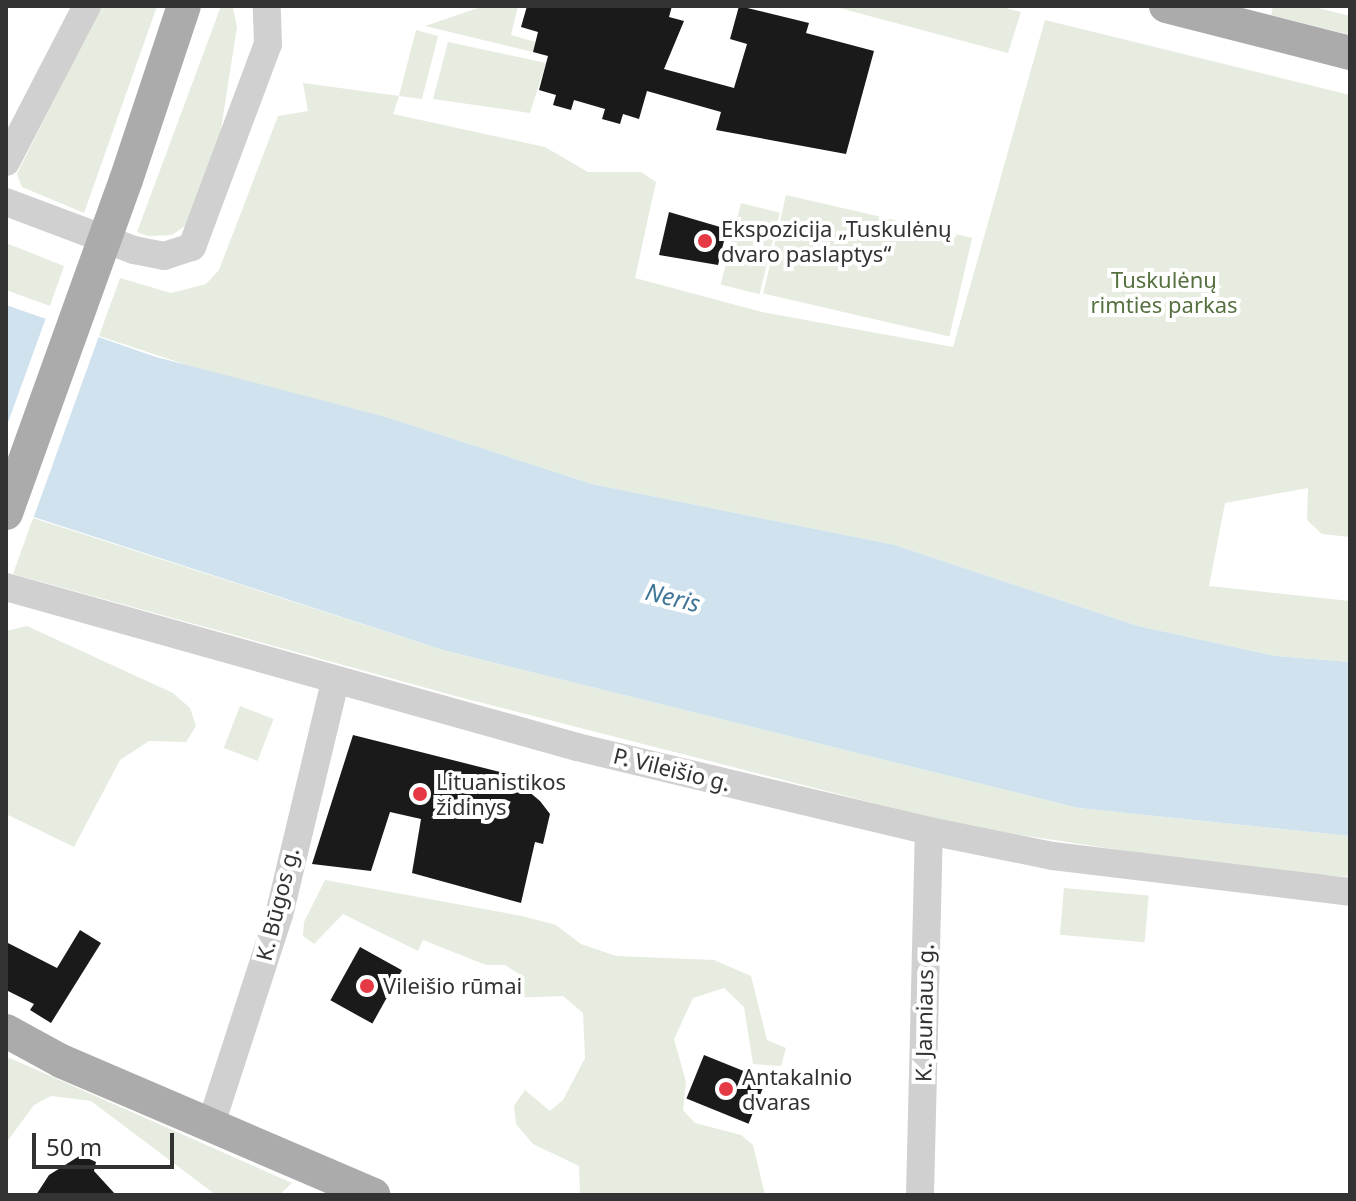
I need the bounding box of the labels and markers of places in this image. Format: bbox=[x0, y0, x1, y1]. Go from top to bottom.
place label: Ekspozicija „Tuskulėnų dvaro paslaptys“ bbox=[721, 215, 952, 266]
marker: Ekspozicija „Tuskulėnų dvaro paslaptys“ bbox=[696, 232, 714, 250]
place label: Lituanistikos židinys bbox=[436, 768, 566, 820]
marker: Lituanistikos židinys bbox=[411, 785, 429, 803]
place label: Vileišio rūmai bbox=[383, 973, 522, 999]
marker: Vileišio rūmai bbox=[358, 977, 376, 995]
place label: Antakalnio dvaras bbox=[742, 1063, 852, 1114]
marker: Antakalnio dvaras bbox=[717, 1080, 735, 1098]

